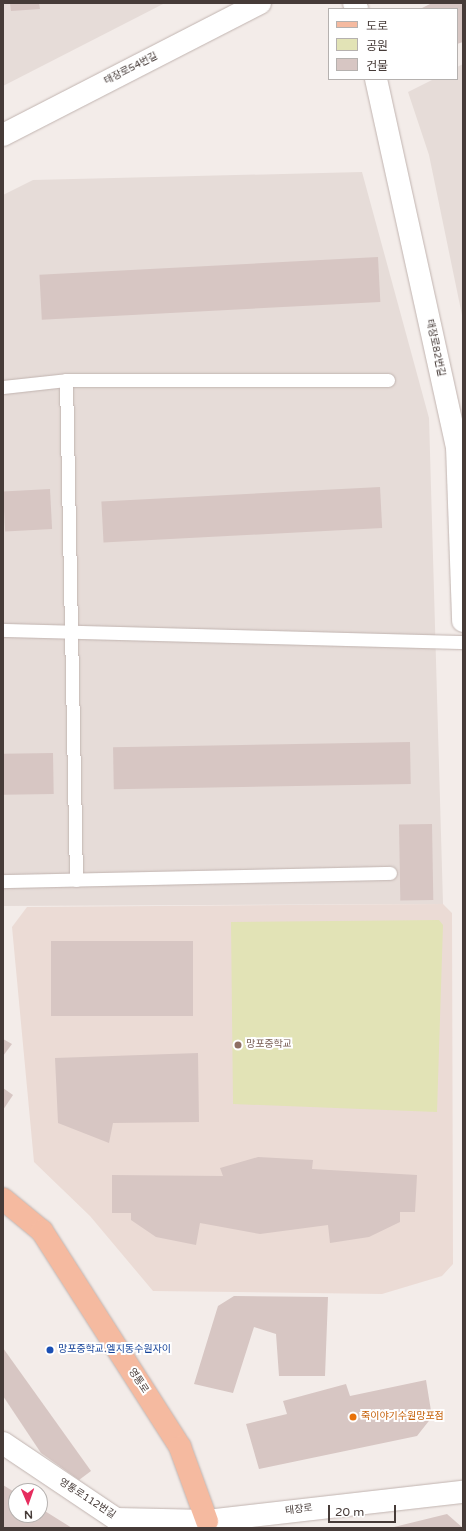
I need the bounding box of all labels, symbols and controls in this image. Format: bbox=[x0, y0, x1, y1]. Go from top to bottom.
legend bbox=[328, 8, 458, 80]
text: 도로 bbox=[366, 19, 388, 33]
text: 공원 bbox=[366, 39, 388, 53]
street label: 태장로54번길 bbox=[102, 50, 160, 88]
text: 건물 bbox=[366, 59, 388, 73]
street label: 태장로82번길 bbox=[423, 318, 447, 378]
place label: 망포중학교 bbox=[246, 1039, 292, 1051]
marker: 망포중학교 bbox=[233, 1040, 243, 1050]
place label: 망포중학교.엘지동수원자이 bbox=[58, 1344, 171, 1356]
marker: 망포중학교.엘지동수원자이 bbox=[45, 1345, 55, 1355]
street label: 영통로 bbox=[125, 1366, 151, 1396]
place label: 죽이야기수원망포점 bbox=[361, 1411, 444, 1423]
marker: 죽이야기수원망포점 bbox=[348, 1412, 358, 1422]
street label: 영통로112번길 bbox=[57, 1476, 117, 1522]
north arrow bbox=[8, 1483, 48, 1523]
scale bar bbox=[330, 1497, 398, 1523]
street label: 태장로 bbox=[285, 1502, 313, 1518]
text: 20 m bbox=[335, 1505, 364, 1519]
text: N bbox=[24, 1508, 33, 1521]

